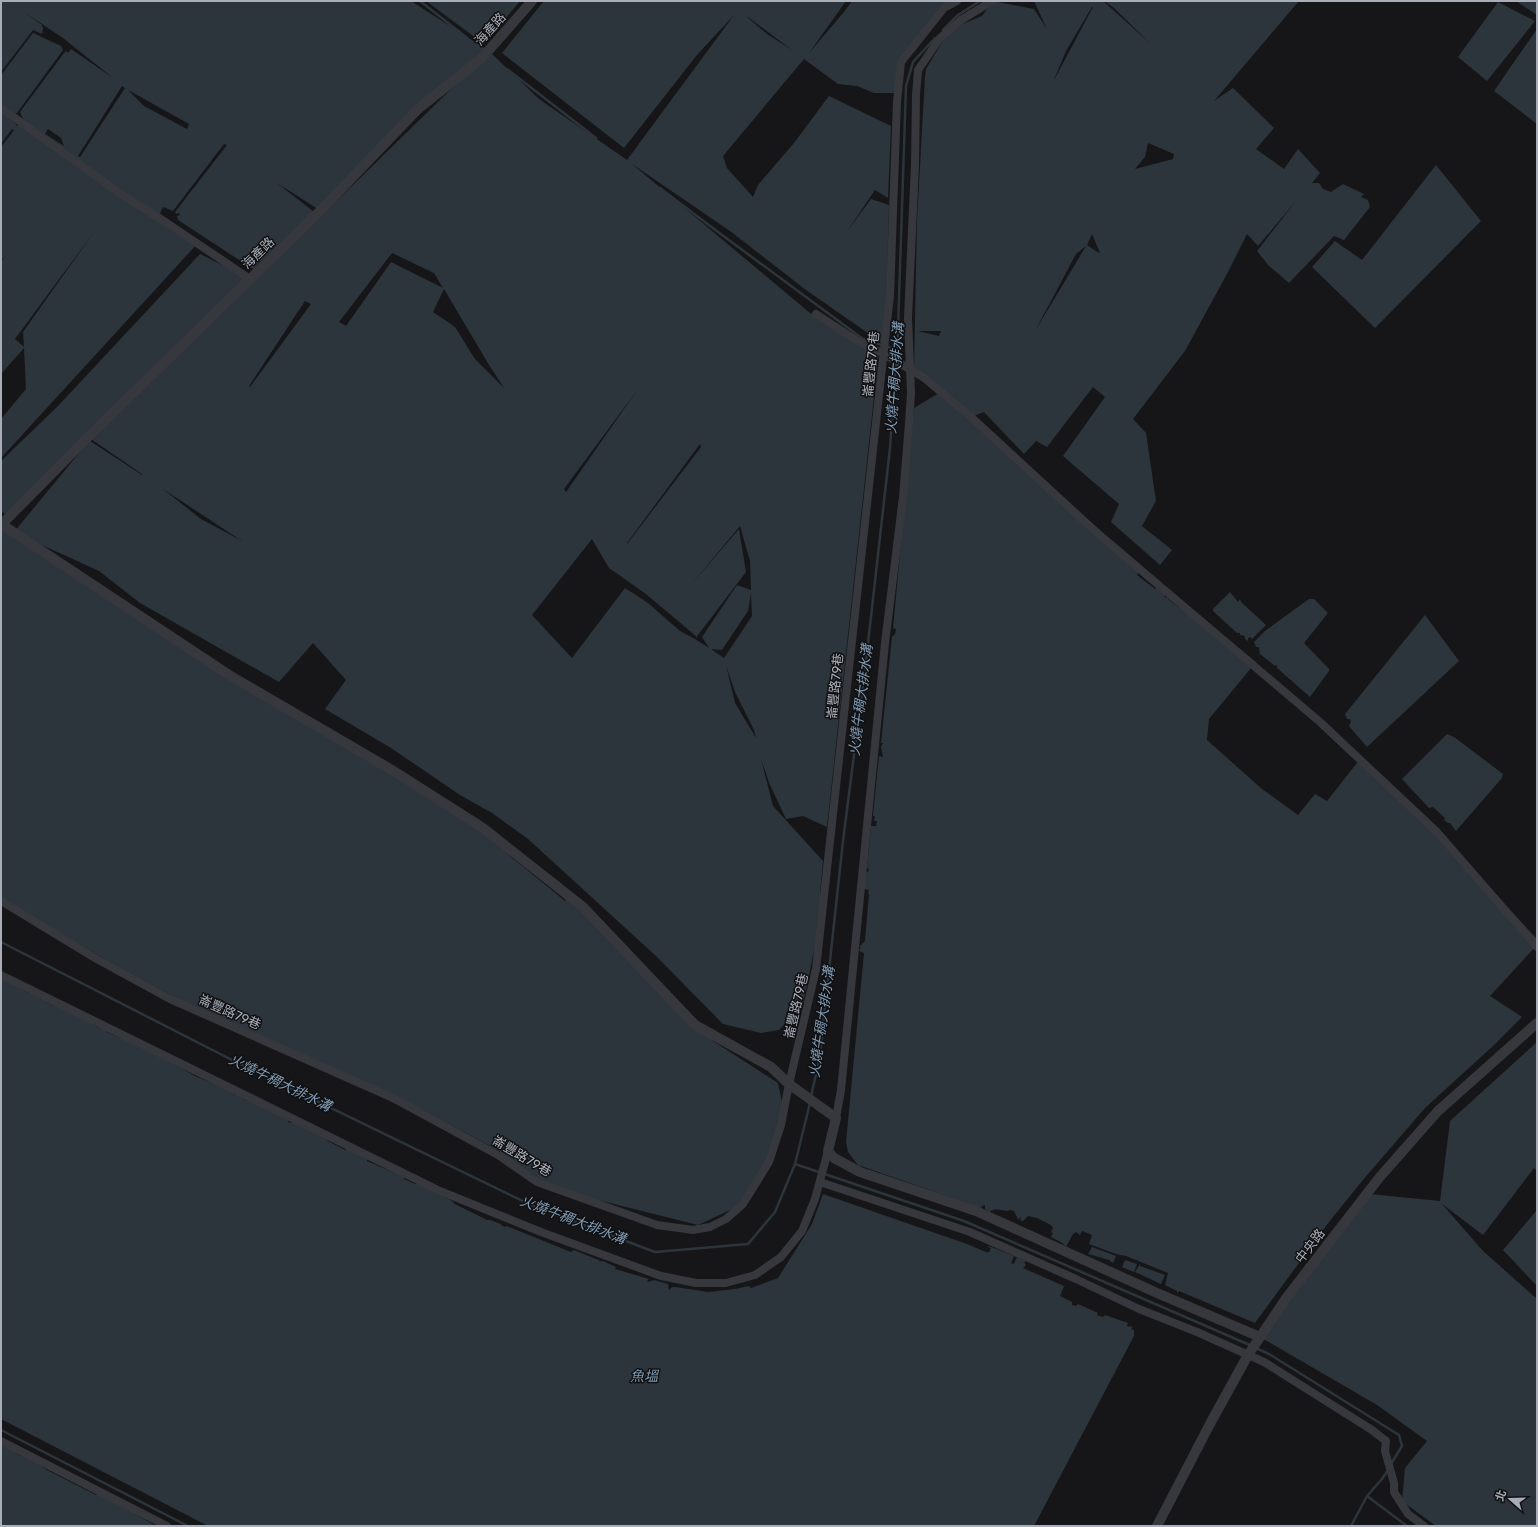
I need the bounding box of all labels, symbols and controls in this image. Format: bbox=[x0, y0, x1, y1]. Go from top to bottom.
street label: 海產路 bbox=[471, 9, 509, 49]
street label: 海產路 bbox=[239, 234, 277, 272]
water label: 火燒牛稠大排水溝 bbox=[883, 320, 908, 434]
street label: 崙豐路79巷 bbox=[860, 330, 882, 398]
water label: 火燒牛稠大排水溝 bbox=[846, 641, 877, 757]
street label: 崙豐路79巷 bbox=[824, 652, 846, 720]
water label: 火燒牛稠大排水溝 bbox=[806, 963, 838, 1079]
street label: 崙豐路79巷 bbox=[781, 972, 811, 1040]
street label: 崙豐路79巷 bbox=[197, 992, 263, 1032]
water label: 火燒牛稠大排水溝 bbox=[226, 1051, 336, 1116]
street label: 崙豐路79巷 bbox=[490, 1132, 554, 1180]
water label: 火燒牛稠大排水溝 bbox=[518, 1192, 630, 1249]
street label: 中央路 bbox=[1292, 1226, 1328, 1266]
water label: 魚塭 bbox=[630, 1368, 660, 1385]
north arrow bbox=[1490, 1479, 1530, 1519]
text: 北 bbox=[1493, 1488, 1509, 1503]

